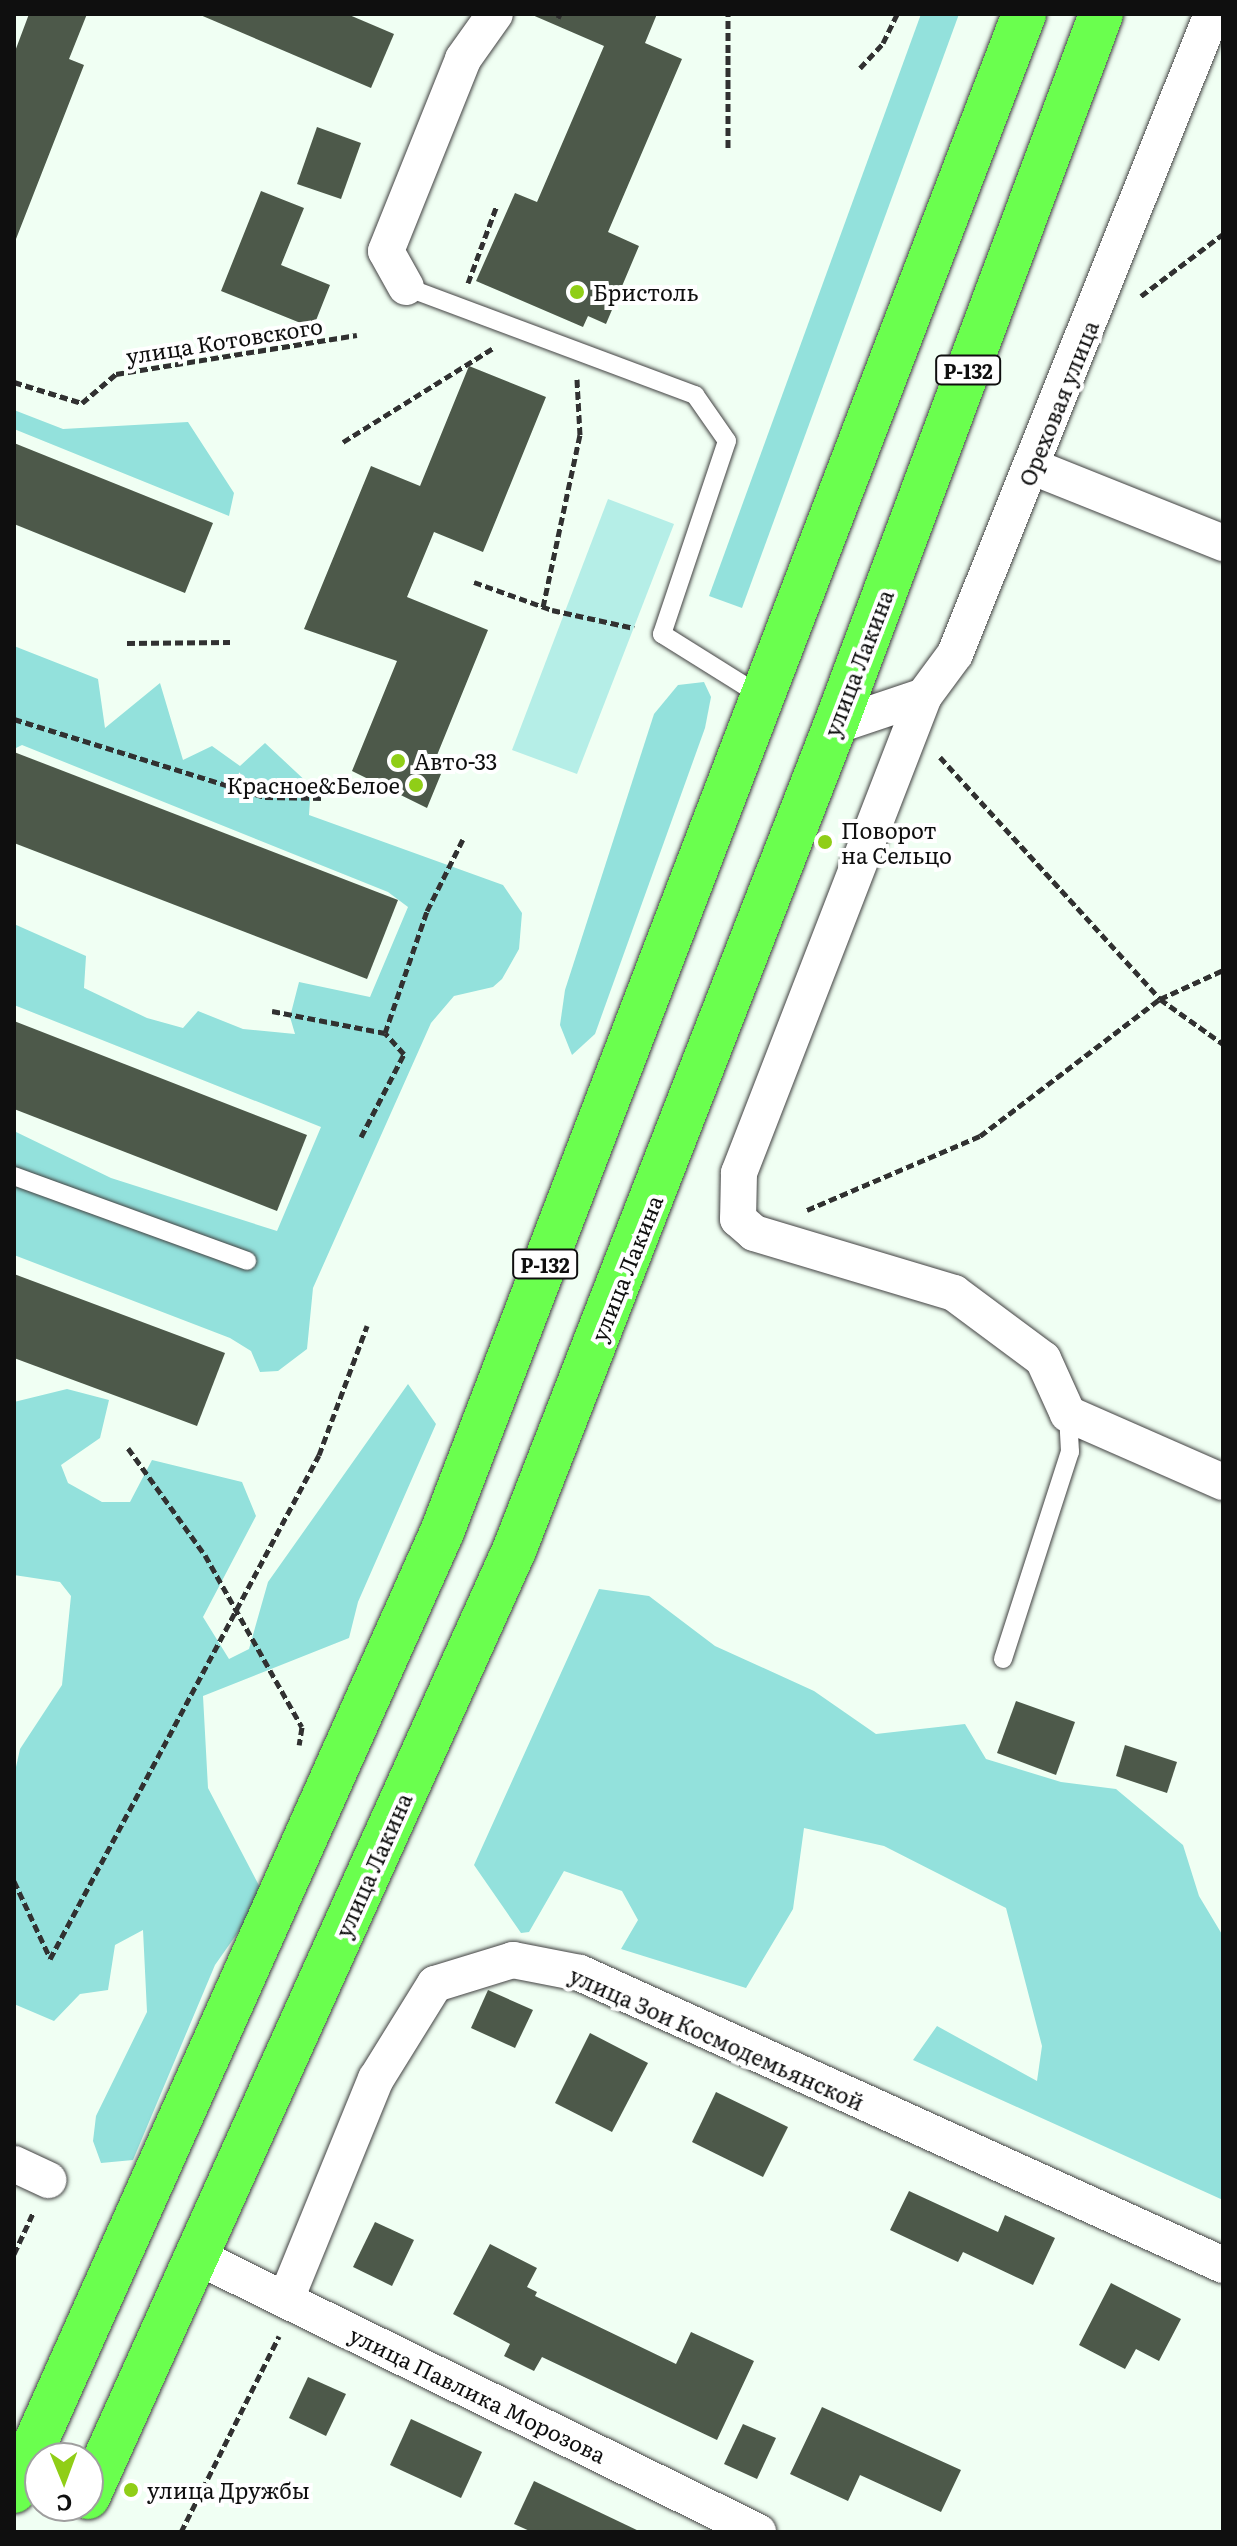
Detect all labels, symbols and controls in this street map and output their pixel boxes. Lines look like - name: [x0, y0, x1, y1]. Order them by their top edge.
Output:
- place label: Бристоль: [593, 279, 698, 305]
- marker: Бристоль: [568, 283, 586, 301]
- street label: улица Котовского: [124, 311, 324, 369]
- street label: Ореховая улица: [1013, 316, 1103, 490]
- road number: Р-132: [934, 354, 1002, 386]
- street label: улица Лакина: [818, 586, 898, 740]
- place label: Авто-33: [414, 748, 497, 774]
- marker: Авто-33: [389, 752, 407, 770]
- place label: Красное&Белое: [227, 772, 400, 798]
- marker: Красное&Белое: [407, 776, 425, 794]
- place label: Поворот на Сельцо: [841, 816, 952, 868]
- marker: Поворот на Сельцо: [816, 833, 834, 851]
- street label: улица Лакина: [585, 1191, 667, 1345]
- road number: Р-132: [511, 1248, 579, 1280]
- street label: улица Лакина: [329, 1789, 417, 1941]
- street label: улица Зои Космодемьянской: [566, 1961, 868, 2115]
- street label: улица Павлика Морозова: [346, 2320, 610, 2468]
- north arrow: [24, 2442, 104, 2522]
- place label: улица Дружбы: [147, 2477, 310, 2503]
- marker: улица Дружбы: [122, 2481, 140, 2499]
- text: С: [56, 2488, 72, 2521]

